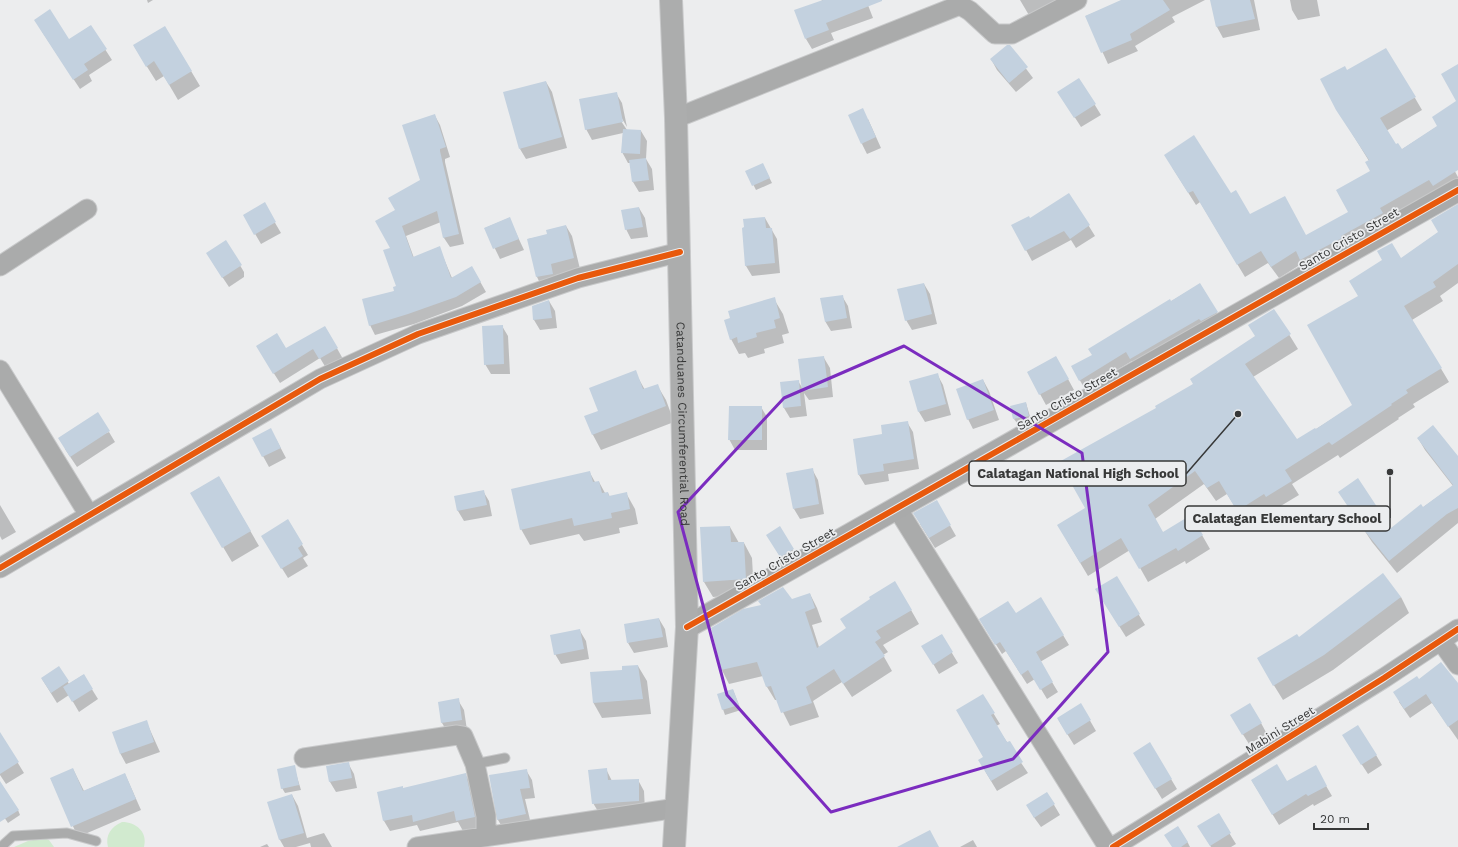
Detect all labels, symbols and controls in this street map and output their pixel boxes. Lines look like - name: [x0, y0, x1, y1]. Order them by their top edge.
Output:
- street label: Santo Cristo Street: [1297, 205, 1401, 273]
- street label: Catanduanes Circumferential Road: [673, 321, 692, 526]
- street label: Santo Cristo Street: [1015, 365, 1119, 433]
- callout: Calatagan National High School: [969, 461, 1186, 486]
- text: Calatagan National High School: [977, 466, 1180, 481]
- callout: Calatagan Elementary School: [1185, 506, 1390, 531]
- text: Calatagan Elementary School: [1192, 511, 1382, 526]
- street label: Santo Cristo Street: [733, 525, 837, 593]
- street label: Mabini Street: [1243, 703, 1317, 757]
- scale bar: [1314, 805, 1368, 831]
- text: 20 m: [1320, 812, 1350, 826]

